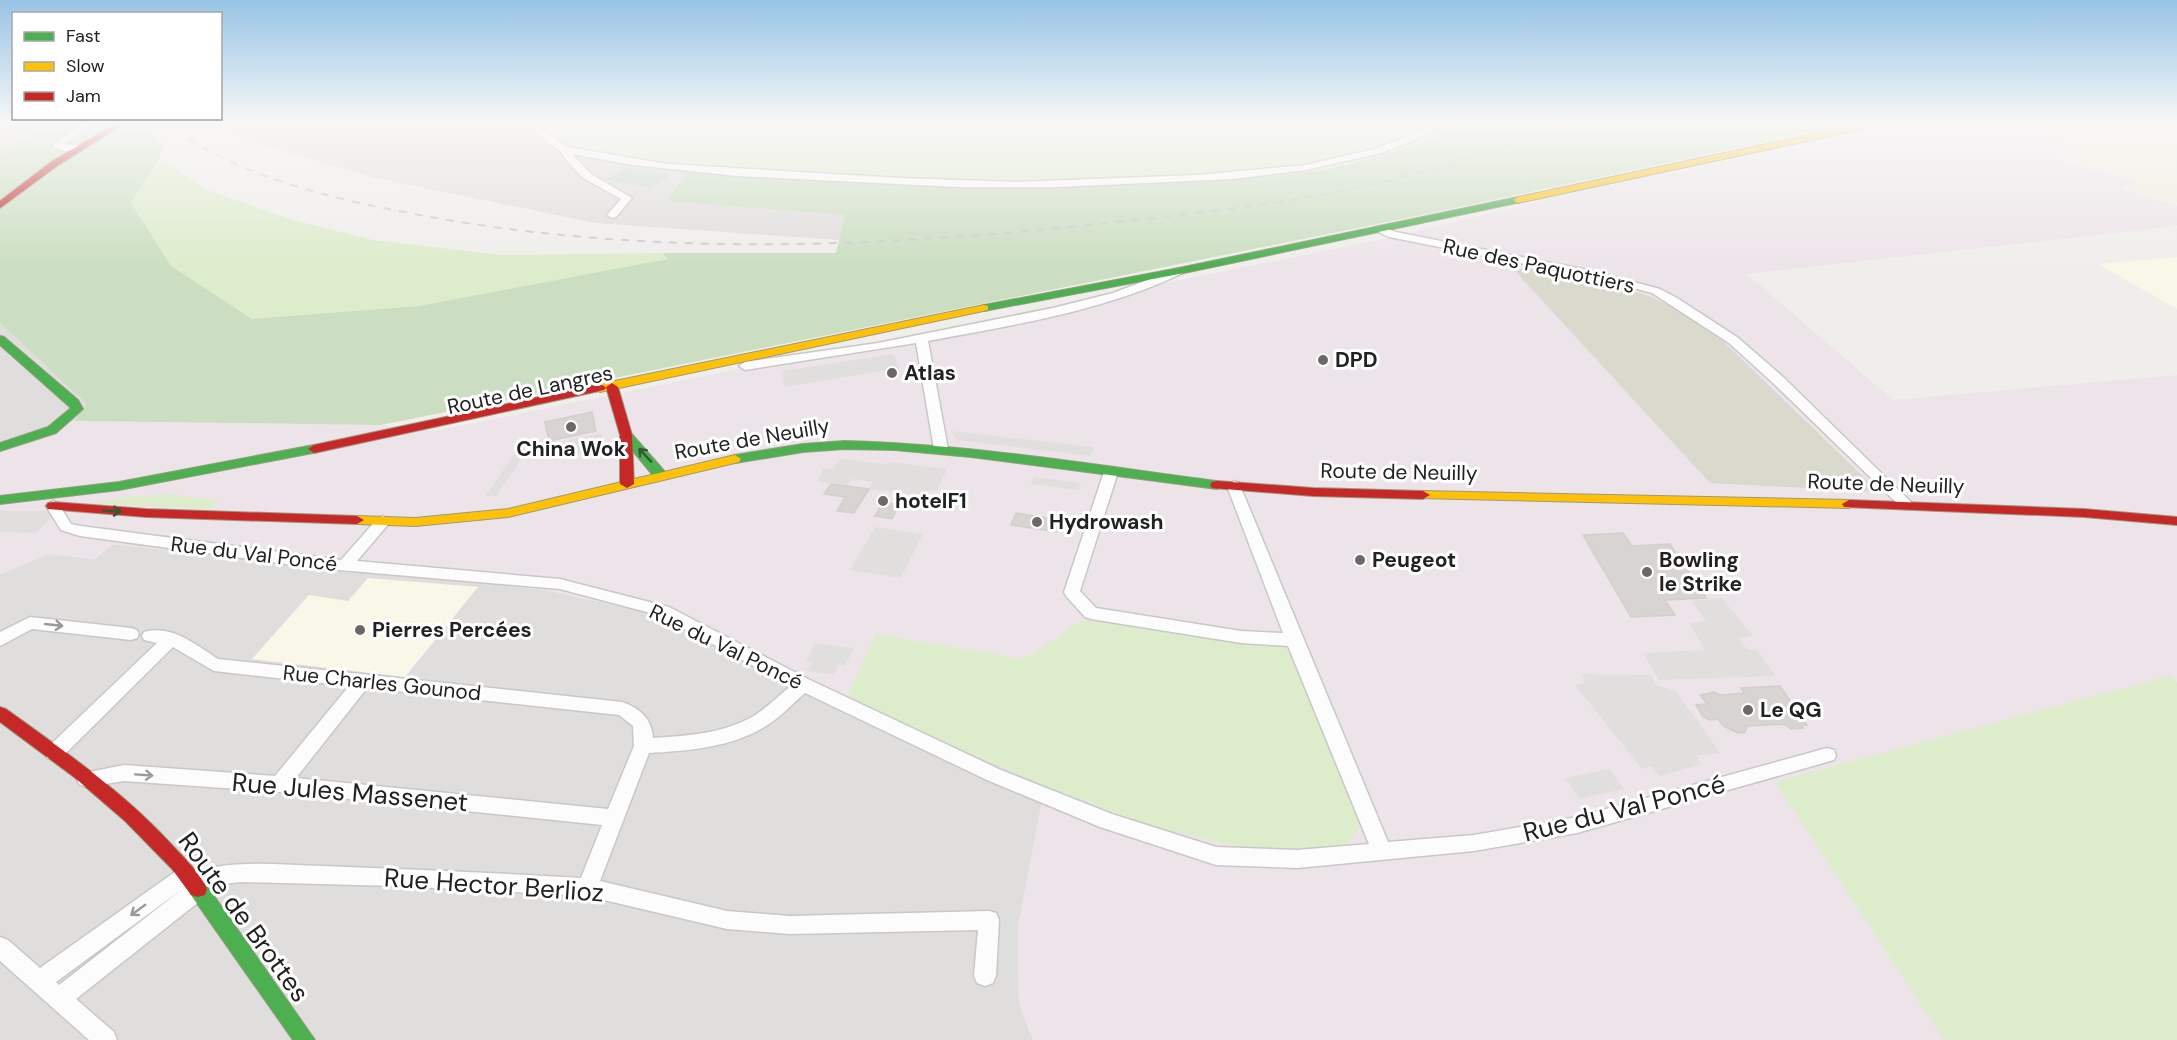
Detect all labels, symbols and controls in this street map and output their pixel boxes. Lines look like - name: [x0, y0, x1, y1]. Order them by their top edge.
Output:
- legend: [12, 12, 222, 120]
- text: Fast: [66, 24, 101, 48]
- text: Slow: [66, 54, 105, 78]
- text: Jam: [66, 84, 101, 108]
- street label: Rue des Paquottiers: [1441, 232, 1637, 300]
- place label: DPD: [1335, 346, 1378, 374]
- marker: DPD: [1316, 353, 1330, 367]
- street label: Route de Langres: [445, 359, 615, 421]
- place label: Atlas: [904, 359, 956, 387]
- marker: Atlas: [885, 366, 899, 380]
- street label: Route de Neuilly: [672, 412, 832, 466]
- marker: China Wok: [564, 420, 578, 434]
- place label: China Wok: [516, 435, 626, 463]
- one-way arrow: [638, 448, 652, 463]
- street label: Route de Neuilly: [1320, 457, 1478, 487]
- street label: Route de Neuilly: [1807, 467, 1965, 501]
- place label: hotelF1: [895, 487, 967, 515]
- marker: hotelF1: [876, 494, 890, 508]
- one-way arrow: [101, 506, 121, 517]
- place label: Hydrowash: [1049, 508, 1164, 536]
- marker: Hydrowash: [1030, 515, 1044, 529]
- street label: Rue du Val Poncé: [169, 530, 339, 578]
- place label: Peugeot: [1372, 546, 1456, 574]
- place label: Bowling le Strike: [1659, 546, 1742, 598]
- marker: Peugeot: [1353, 553, 1367, 567]
- marker: Bowling le Strike: [1640, 565, 1654, 579]
- street label: Rue du Val Poncé: [645, 598, 807, 696]
- place label: Pierres Percées: [372, 616, 532, 644]
- one-way arrow: [43, 620, 63, 631]
- marker: Pierres Percées: [353, 623, 367, 637]
- street label: Rue Charles Gounod: [281, 659, 483, 707]
- place label: Le QG: [1760, 696, 1822, 724]
- marker: Le QG: [1741, 703, 1755, 717]
- street label: Rue Jules Massenet: [231, 765, 469, 819]
- street label: Rue du Val Poncé: [1519, 766, 1729, 850]
- one-way arrow: [133, 769, 153, 780]
- street label: Route de Brottes: [171, 825, 317, 1009]
- street label: Rue Hector Berlioz: [383, 860, 605, 910]
- one-way arrow: [131, 903, 147, 916]

